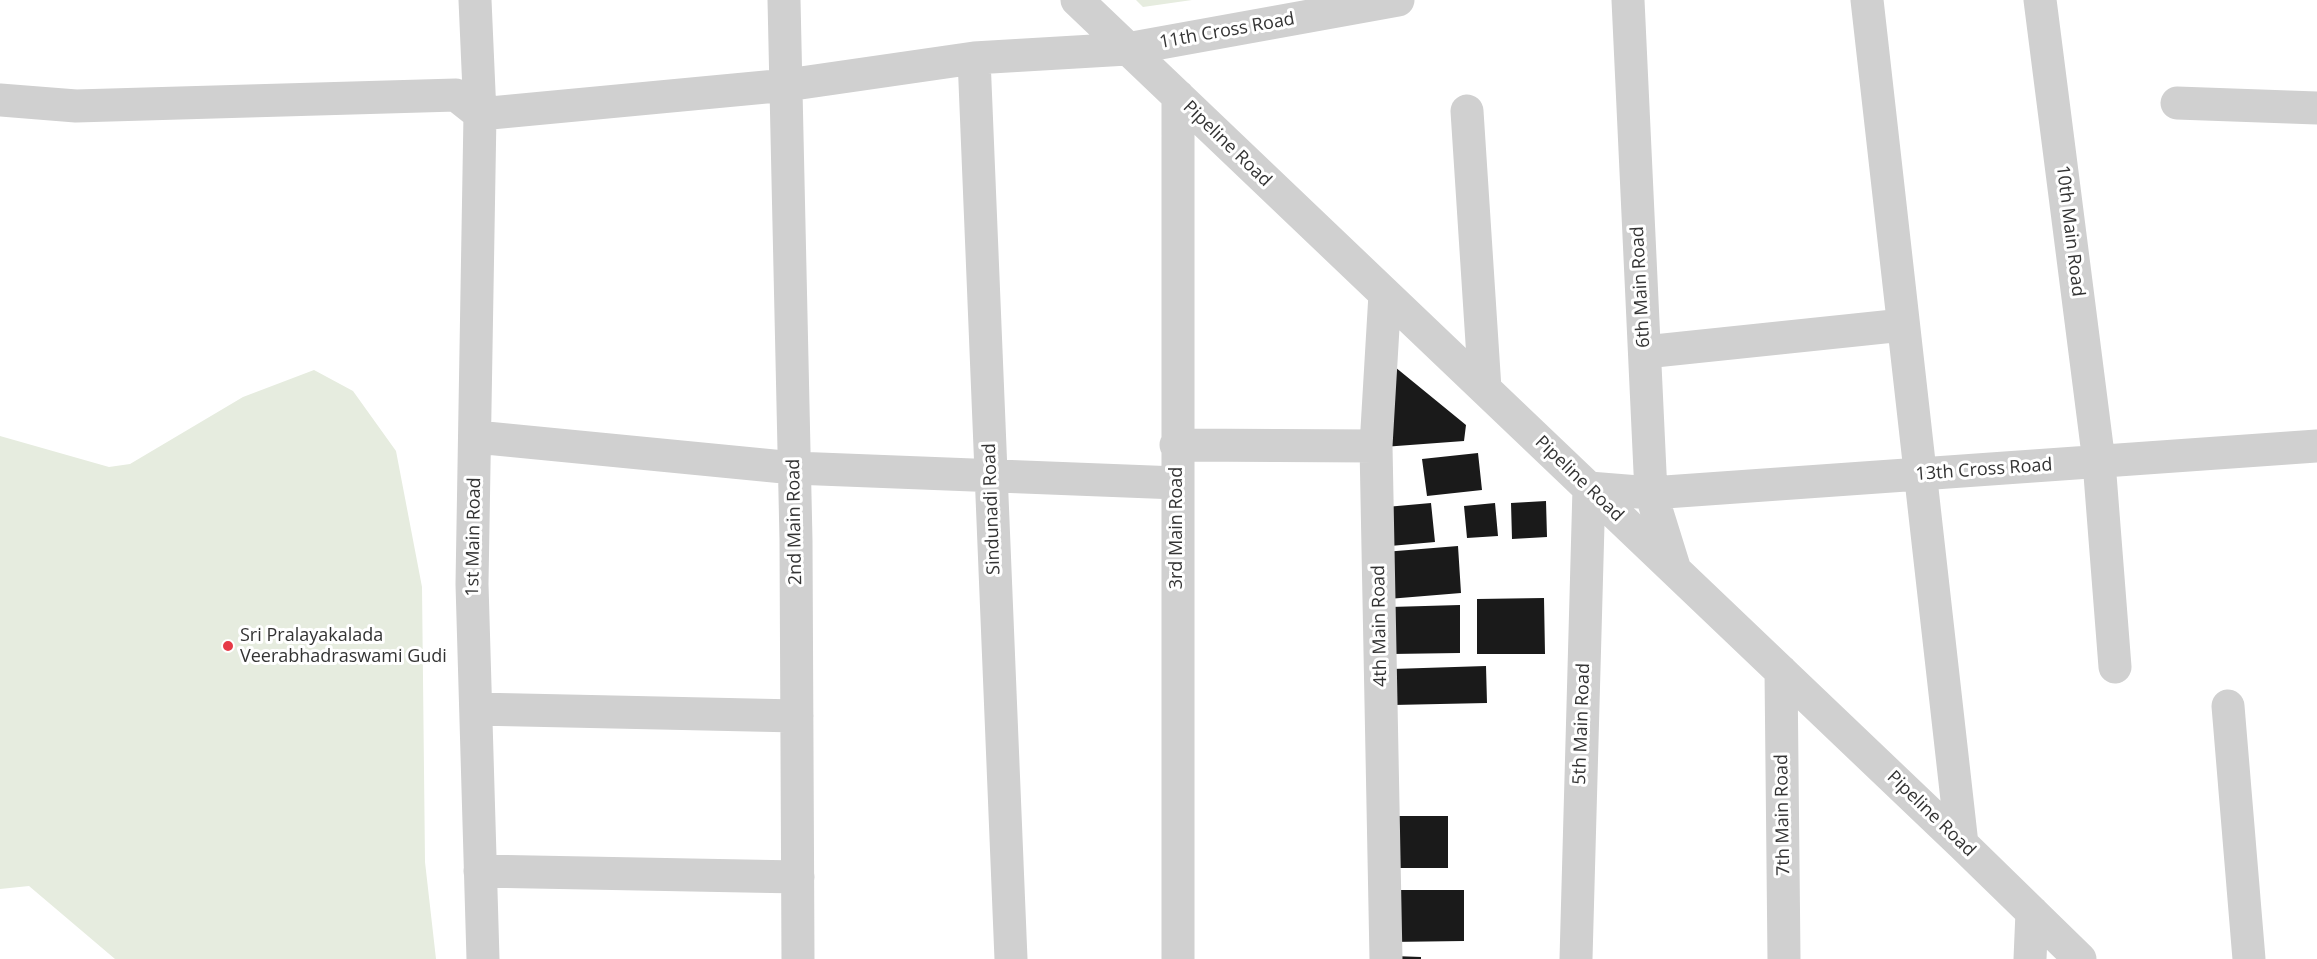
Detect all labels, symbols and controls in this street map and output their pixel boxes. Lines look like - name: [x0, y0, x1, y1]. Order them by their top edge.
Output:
- street label: 11th Cross Road: [1158, 8, 1296, 54]
- street label: Pipeline Road: [1178, 97, 1276, 191]
- street label: 10th Main Road: [2051, 164, 2089, 298]
- street label: 6th Main Road: [1627, 226, 1655, 348]
- street label: Pipeline Road: [1530, 432, 1628, 526]
- street label: Sindunadi Road: [979, 443, 1005, 575]
- street label: 13th Cross Road: [1915, 454, 2053, 486]
- street label: 2nd Main Road: [783, 459, 807, 585]
- street label: 3rd Main Road: [1166, 467, 1188, 589]
- street label: 1st Main Road: [462, 477, 486, 597]
- street label: 4th Main Road: [1368, 565, 1392, 687]
- place label: Sri Pralayakalada Veerabhadraswami Gudi: [240, 625, 447, 668]
- marker: Sri Pralayakalada Veerabhadraswami Gudi: [221, 639, 235, 653]
- street label: 5th Main Road: [1569, 663, 1595, 785]
- street label: 7th Main Road: [1771, 754, 1795, 876]
- street label: Pipeline Road: [1882, 767, 1980, 861]

